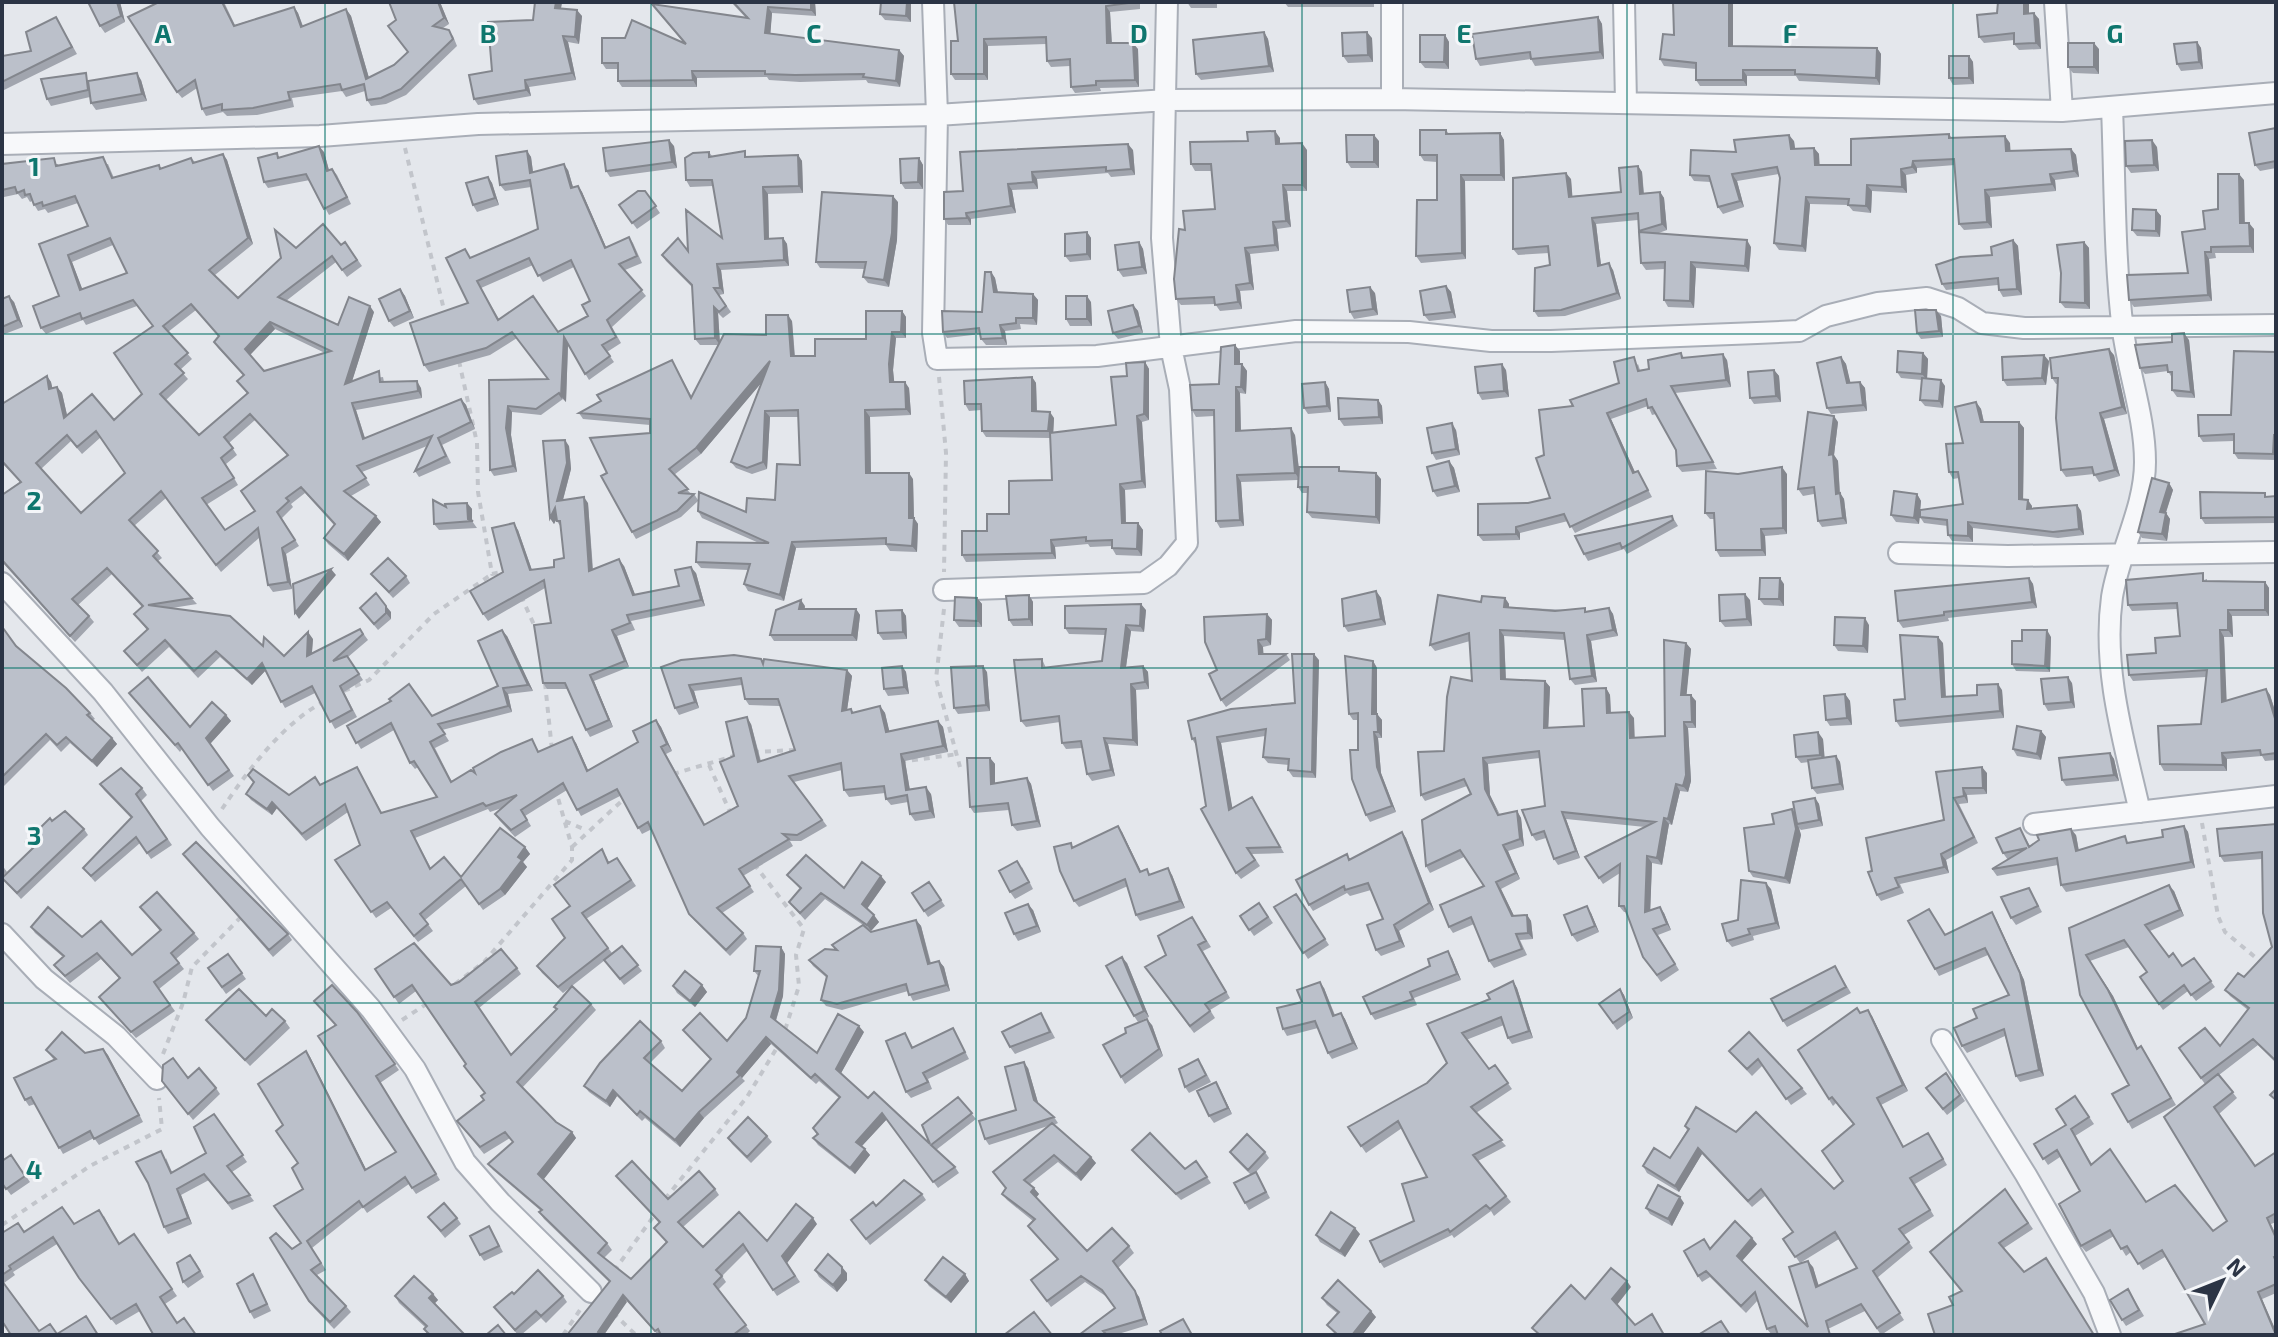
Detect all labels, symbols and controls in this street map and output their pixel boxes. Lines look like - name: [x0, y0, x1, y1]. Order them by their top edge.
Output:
- text: A: [155, 17, 172, 48]
- text: B: [480, 17, 496, 48]
- text: C: [806, 17, 822, 48]
- text: D: [1130, 17, 1148, 48]
- text: E: [1456, 17, 1472, 48]
- text: F: [1783, 17, 1797, 48]
- text: G: [2107, 17, 2123, 48]
- text: 1: [28, 150, 40, 181]
- text: 2: [26, 484, 42, 515]
- text: 3: [27, 819, 41, 850]
- text: 4: [26, 1153, 42, 1184]
- north arrow: [2182, 1241, 2262, 1321]
- text: N: [2222, 1252, 2252, 1281]

